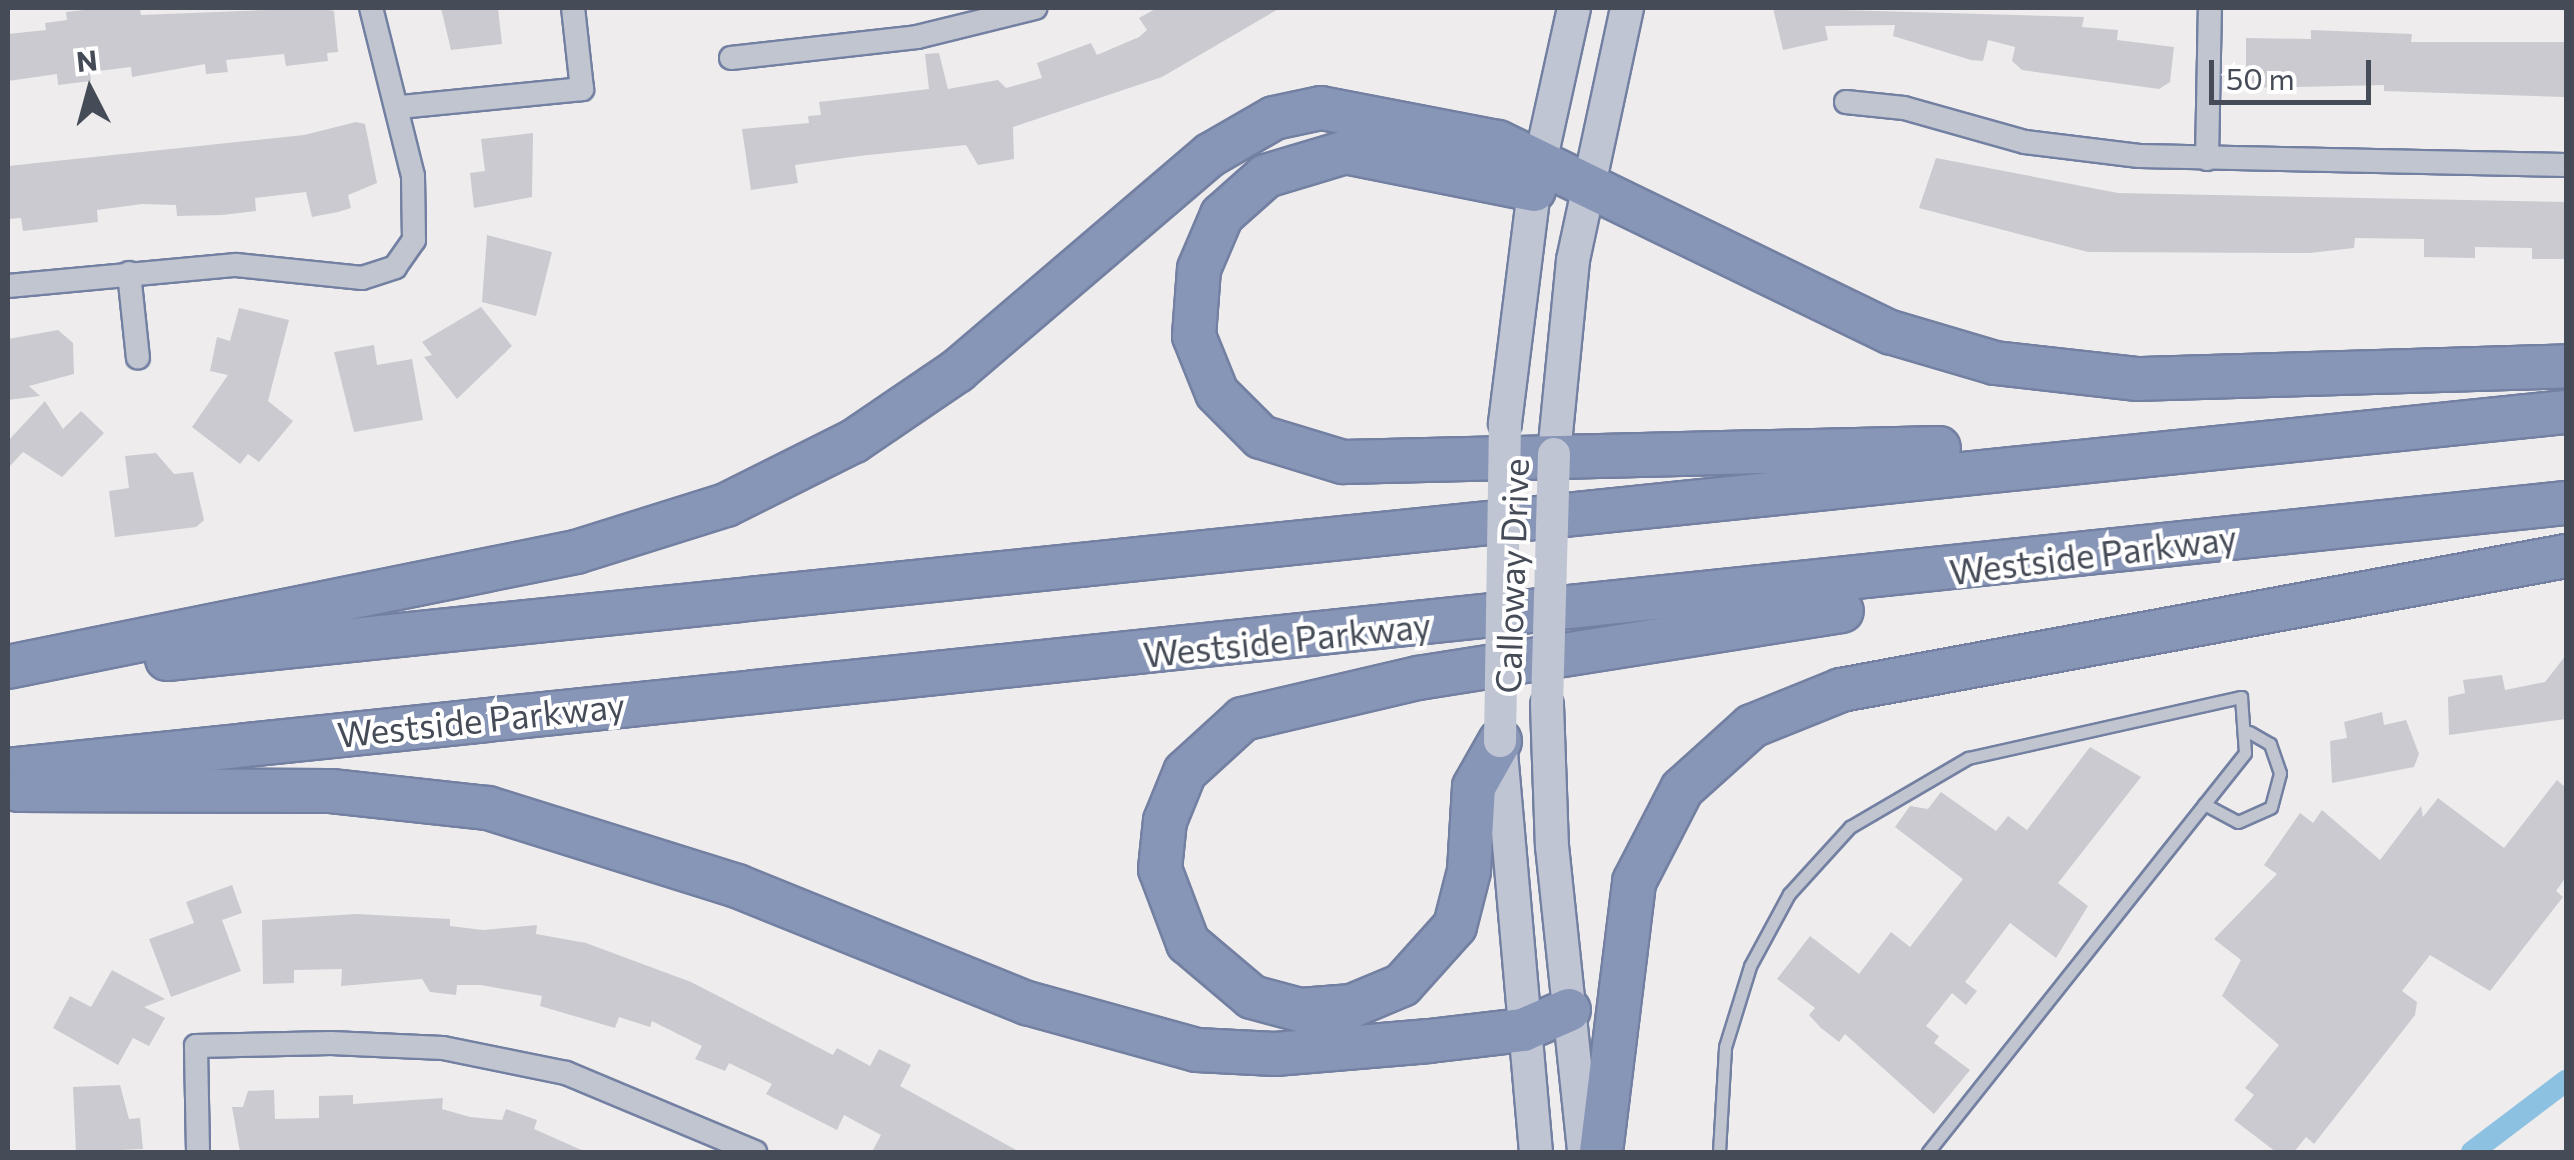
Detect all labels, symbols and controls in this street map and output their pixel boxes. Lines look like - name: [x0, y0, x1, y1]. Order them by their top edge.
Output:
- north arrow: [40, 40, 140, 140]
- scale bar: [2214, 40, 2376, 102]
- text: N: [75, 42, 99, 78]
- text: 50 m: [2226, 59, 2295, 96]
- street label: Calloway Drive: [1486, 458, 1536, 694]
- street label: Westside Parkway: [1947, 516, 2239, 592]
- street label: Westside Parkway: [1141, 603, 1433, 675]
- street label: Westside Parkway: [335, 683, 627, 755]

